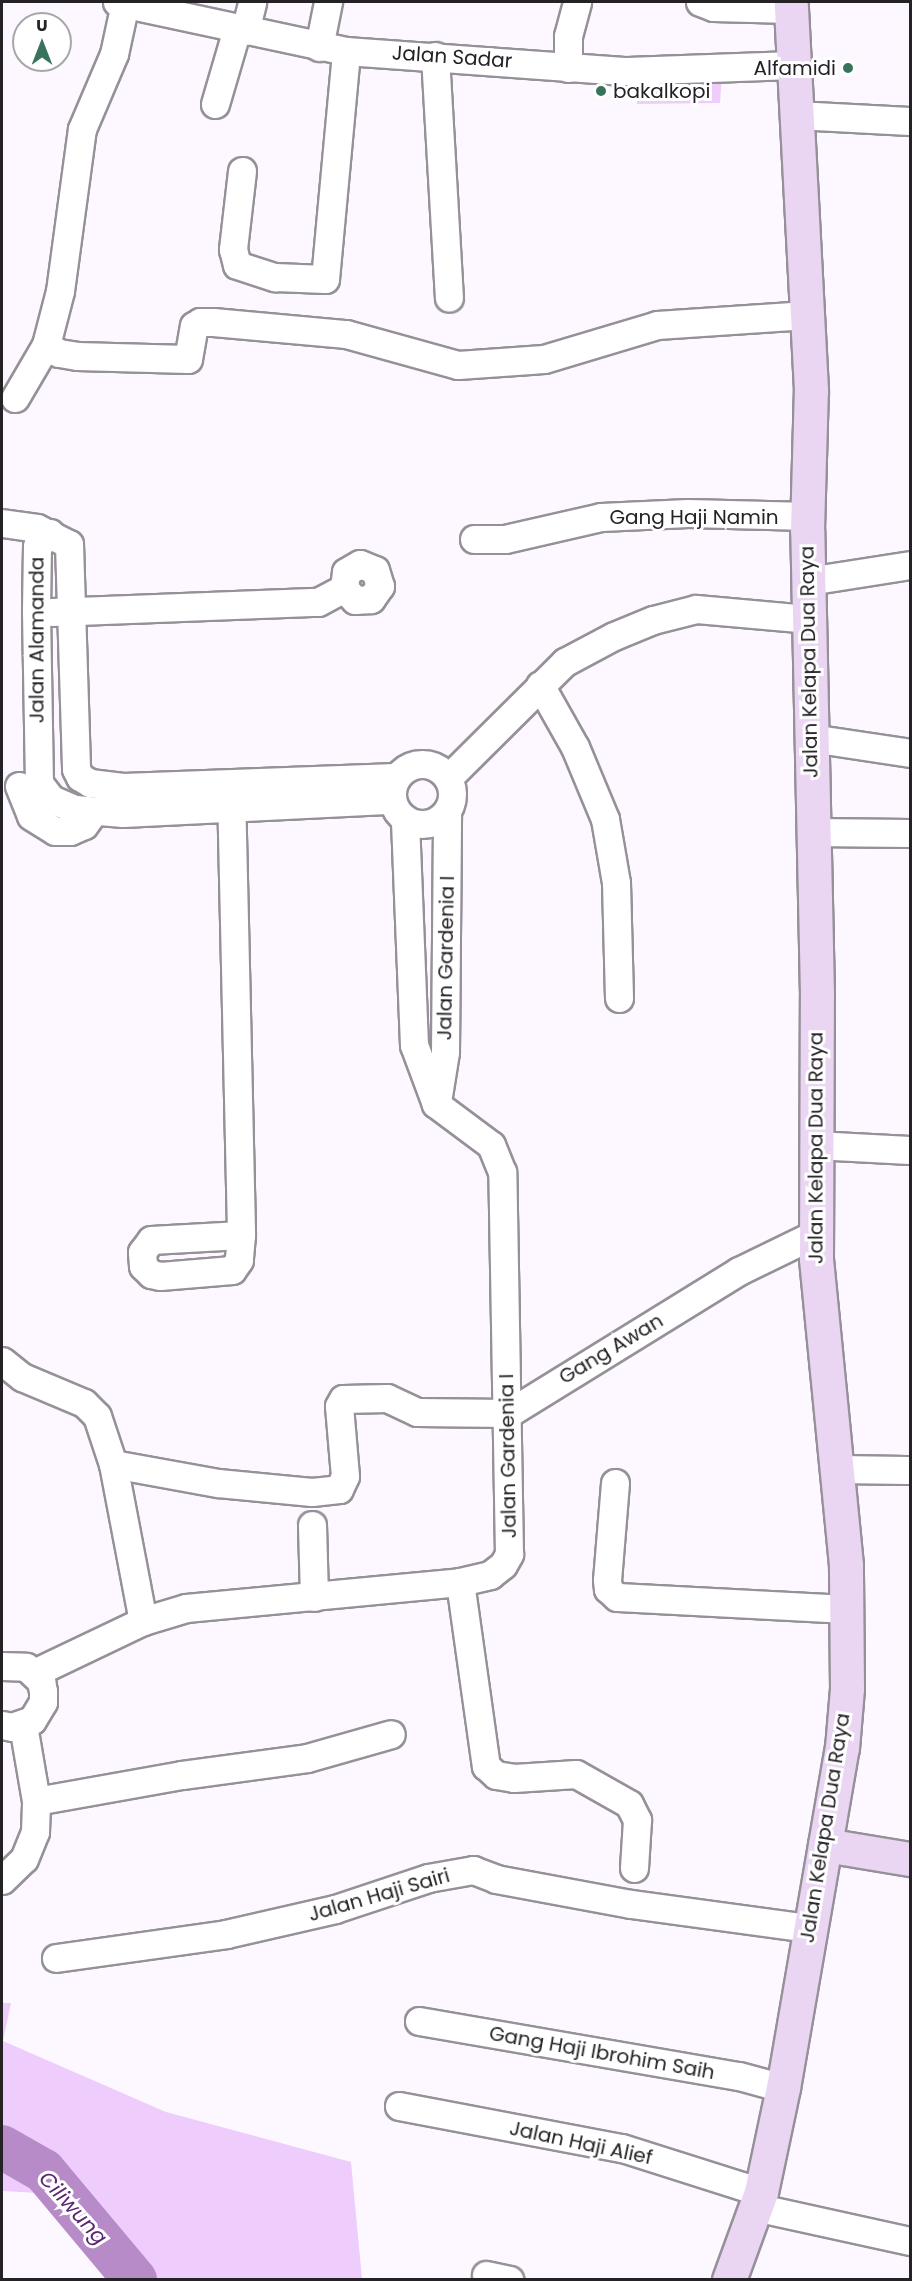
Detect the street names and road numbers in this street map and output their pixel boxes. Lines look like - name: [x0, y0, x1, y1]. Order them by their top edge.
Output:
- street label: Jalan Sadar: [391, 41, 513, 73]
- street label: Gang Haji Namin: [609, 505, 779, 529]
- street label: Jalan Kelapa Dua Raya: [795, 546, 823, 778]
- street label: Jalan Alamanda: [25, 557, 49, 723]
- street label: Jalan Gardenia I: [433, 875, 459, 1041]
- street label: Jalan Kelapa Dua Raya: [804, 1032, 828, 1264]
- street label: Gang Awan: [555, 1309, 667, 1389]
- street label: Jalan Gardenia I: [495, 1373, 521, 1539]
- street label: Jalan Kelapa Dua Raya: [795, 1711, 855, 1945]
- street label: Jalan Haji Sairi: [306, 1863, 452, 1927]
- street label: Gang Haji Ibrohim Saih: [487, 2021, 717, 2085]
- street label: Jalan Haji Alief: [507, 2116, 655, 2170]

